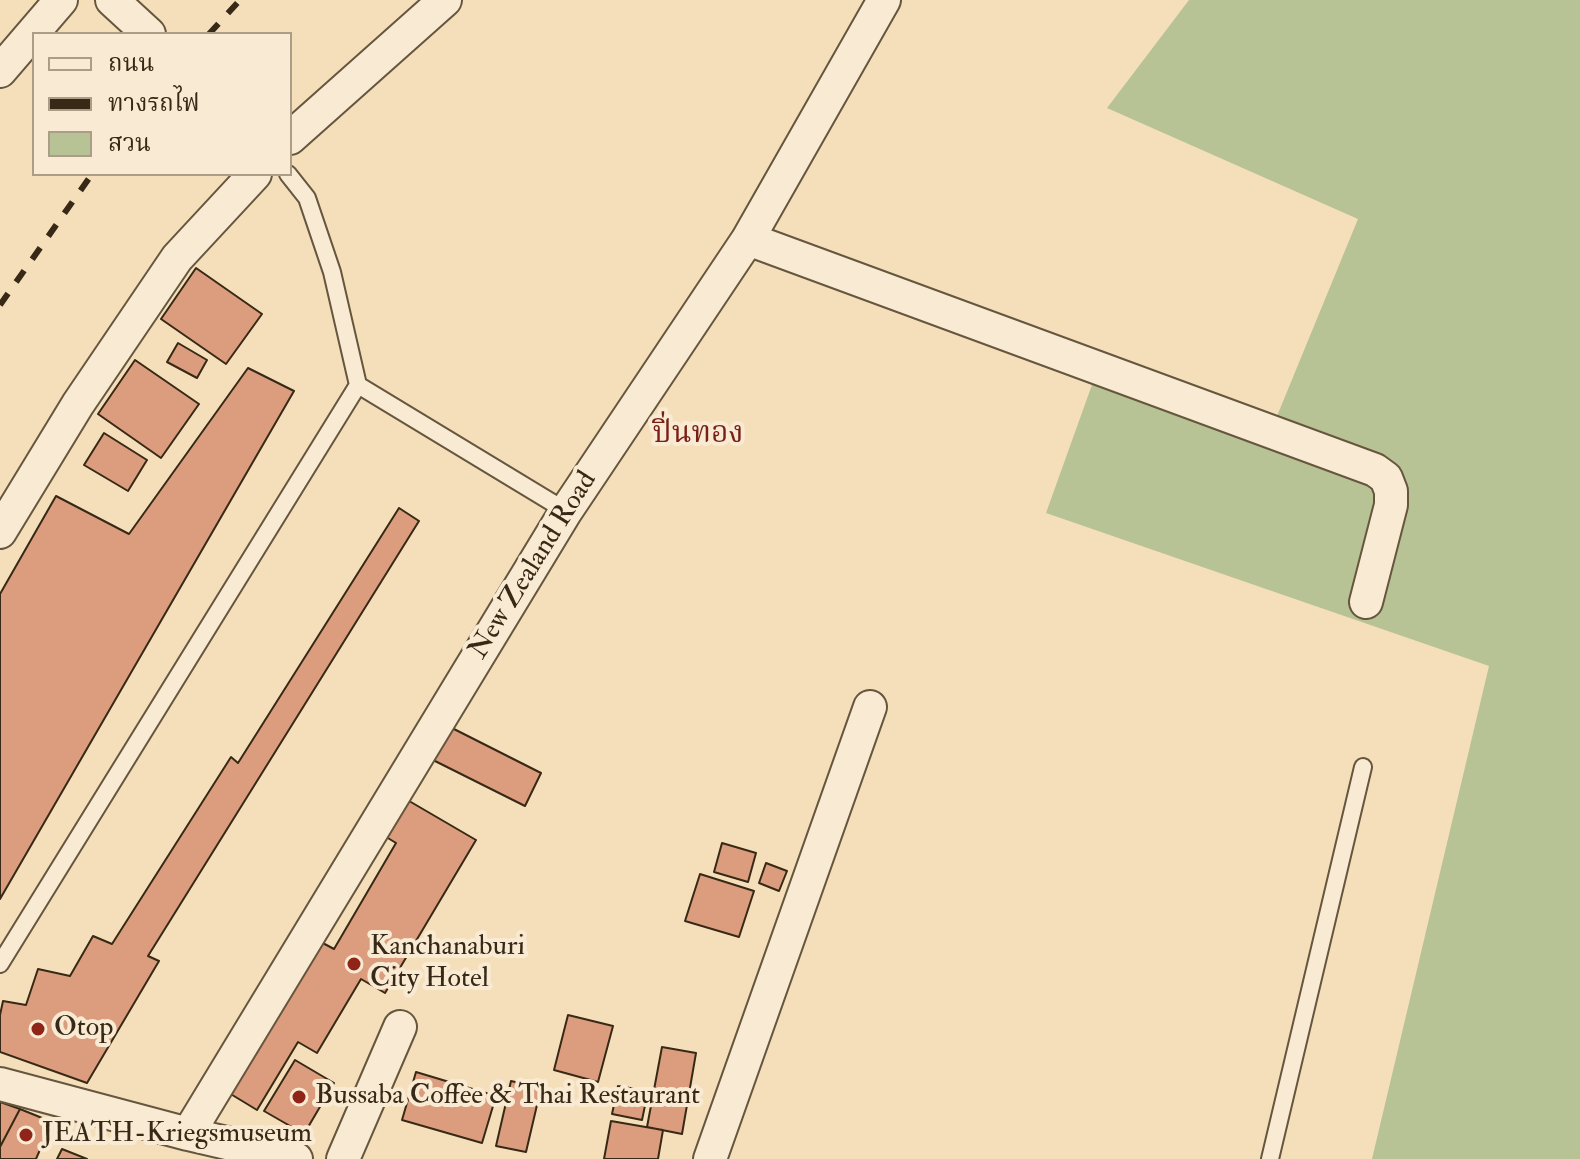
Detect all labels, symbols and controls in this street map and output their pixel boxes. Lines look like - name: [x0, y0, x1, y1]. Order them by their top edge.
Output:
- legend: [32, 32, 292, 176]
- text: ถนน: [108, 48, 154, 79]
- text: ทางรถไฟ: [108, 88, 200, 119]
- text: สวน: [108, 128, 151, 159]
- district label: ปิ่นทอง: [653, 418, 743, 454]
- street label: New Zealand Road: [463, 466, 605, 666]
- place label: Kanchanaburi City Hotel: [370, 931, 525, 997]
- marker: Kanchanaburi City Hotel: [345, 955, 363, 973]
- place label: Otop: [54, 1012, 113, 1046]
- marker: Otop: [29, 1020, 47, 1038]
- place label: Bussaba Coffee & Thai Restaurant: [315, 1080, 700, 1114]
- marker: Bussaba Coffee & Thai Restaurant: [290, 1088, 308, 1106]
- place label: JEATH-Kriegsmuseum: [42, 1118, 312, 1152]
- marker: JEATH-Kriegsmuseum: [17, 1126, 35, 1144]

